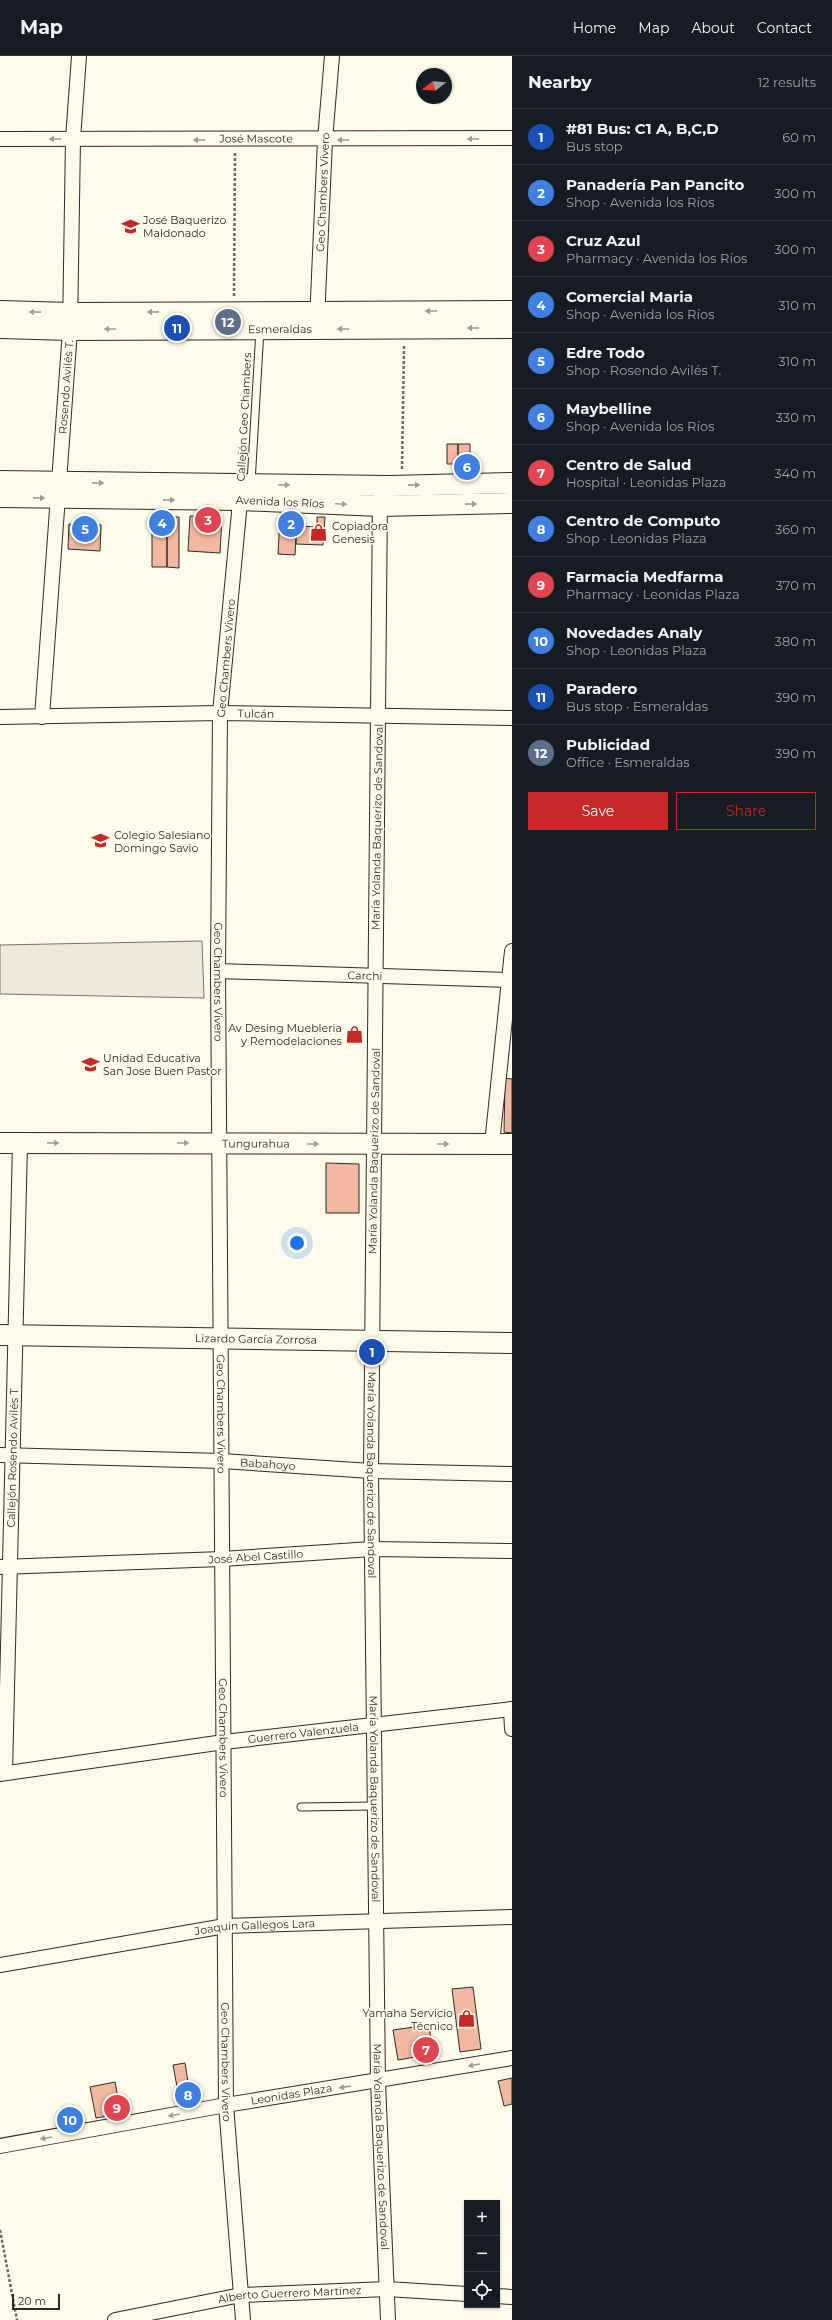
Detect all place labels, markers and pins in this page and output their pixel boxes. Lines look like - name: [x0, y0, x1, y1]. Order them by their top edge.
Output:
- place label: José Baquerizo Maldonado: [142, 213, 226, 240]
- school or university icon: José Baquerizo Maldonado: [120, 216, 140, 236]
- pin: 12: [215, 307, 241, 337]
- pin: 11: [164, 313, 190, 343]
- pin: 6: [454, 452, 480, 482]
- pin: 3: [195, 505, 221, 535]
- pin: 4: [149, 508, 175, 538]
- pin: 2: [278, 509, 304, 539]
- pin: 5: [72, 514, 98, 544]
- place label: Copiadora Genesis: [332, 519, 388, 546]
- shop icon: Copiadora Genesis: [309, 522, 329, 542]
- place label: Colegio Salesiano Domingo Savio: [114, 828, 210, 855]
- school or university icon: Colegio Salesiano Domingo Savio: [91, 831, 111, 851]
- place label: Av Desing Muebleria y Remodelaciones: [228, 1021, 343, 1048]
- shop icon: Av Desing Muebleria y Remodelaciones: [345, 1024, 365, 1044]
- place label: Unidad Educativa San Jose Buen Pastor: [103, 1051, 222, 1078]
- school or university icon: Unidad Educativa San Jose Buen Pastor: [80, 1054, 100, 1074]
- pin: 1: [359, 1337, 385, 1367]
- place label: Yamaha Servicio Técnico: [362, 2006, 453, 2033]
- shop icon: Yamaha Servicio Técnico: [456, 2009, 476, 2029]
- pin: 7: [413, 2035, 439, 2065]
- pin: 8: [175, 2080, 201, 2110]
- pin: 9: [104, 2093, 130, 2123]
- pin: 10: [57, 2105, 83, 2135]

